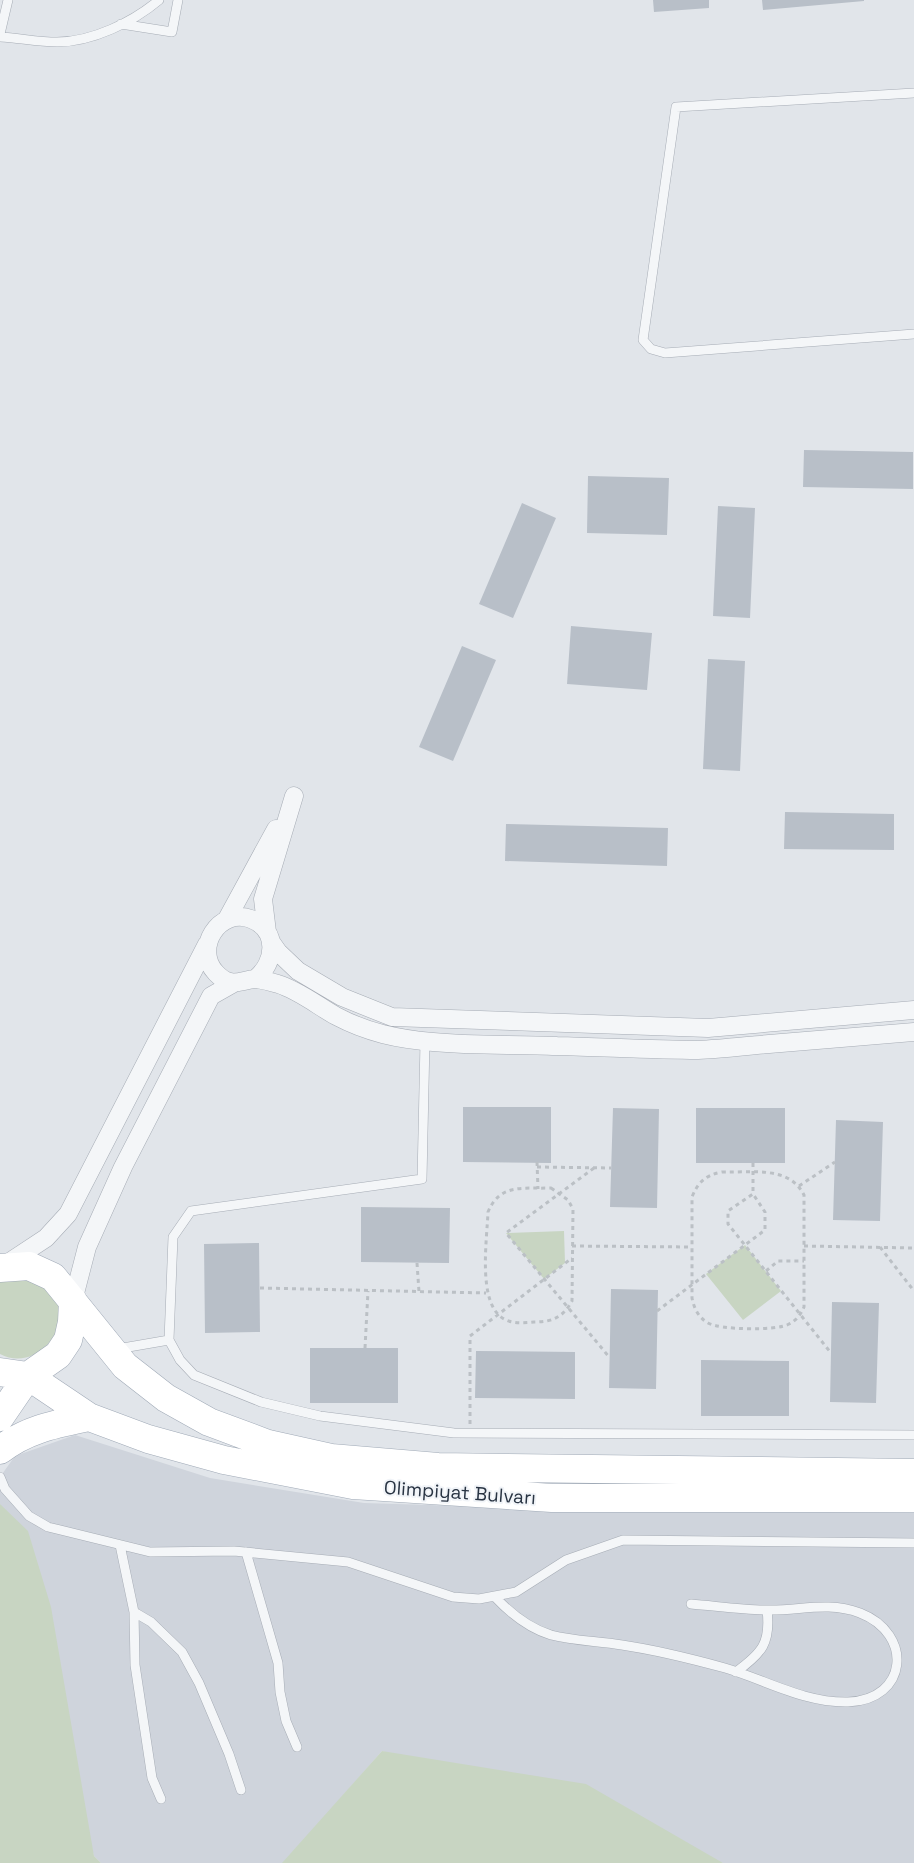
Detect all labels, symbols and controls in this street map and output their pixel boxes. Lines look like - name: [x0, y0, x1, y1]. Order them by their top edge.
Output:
- street label: Olimpiyat Bulvarı: [383, 1475, 537, 1510]

